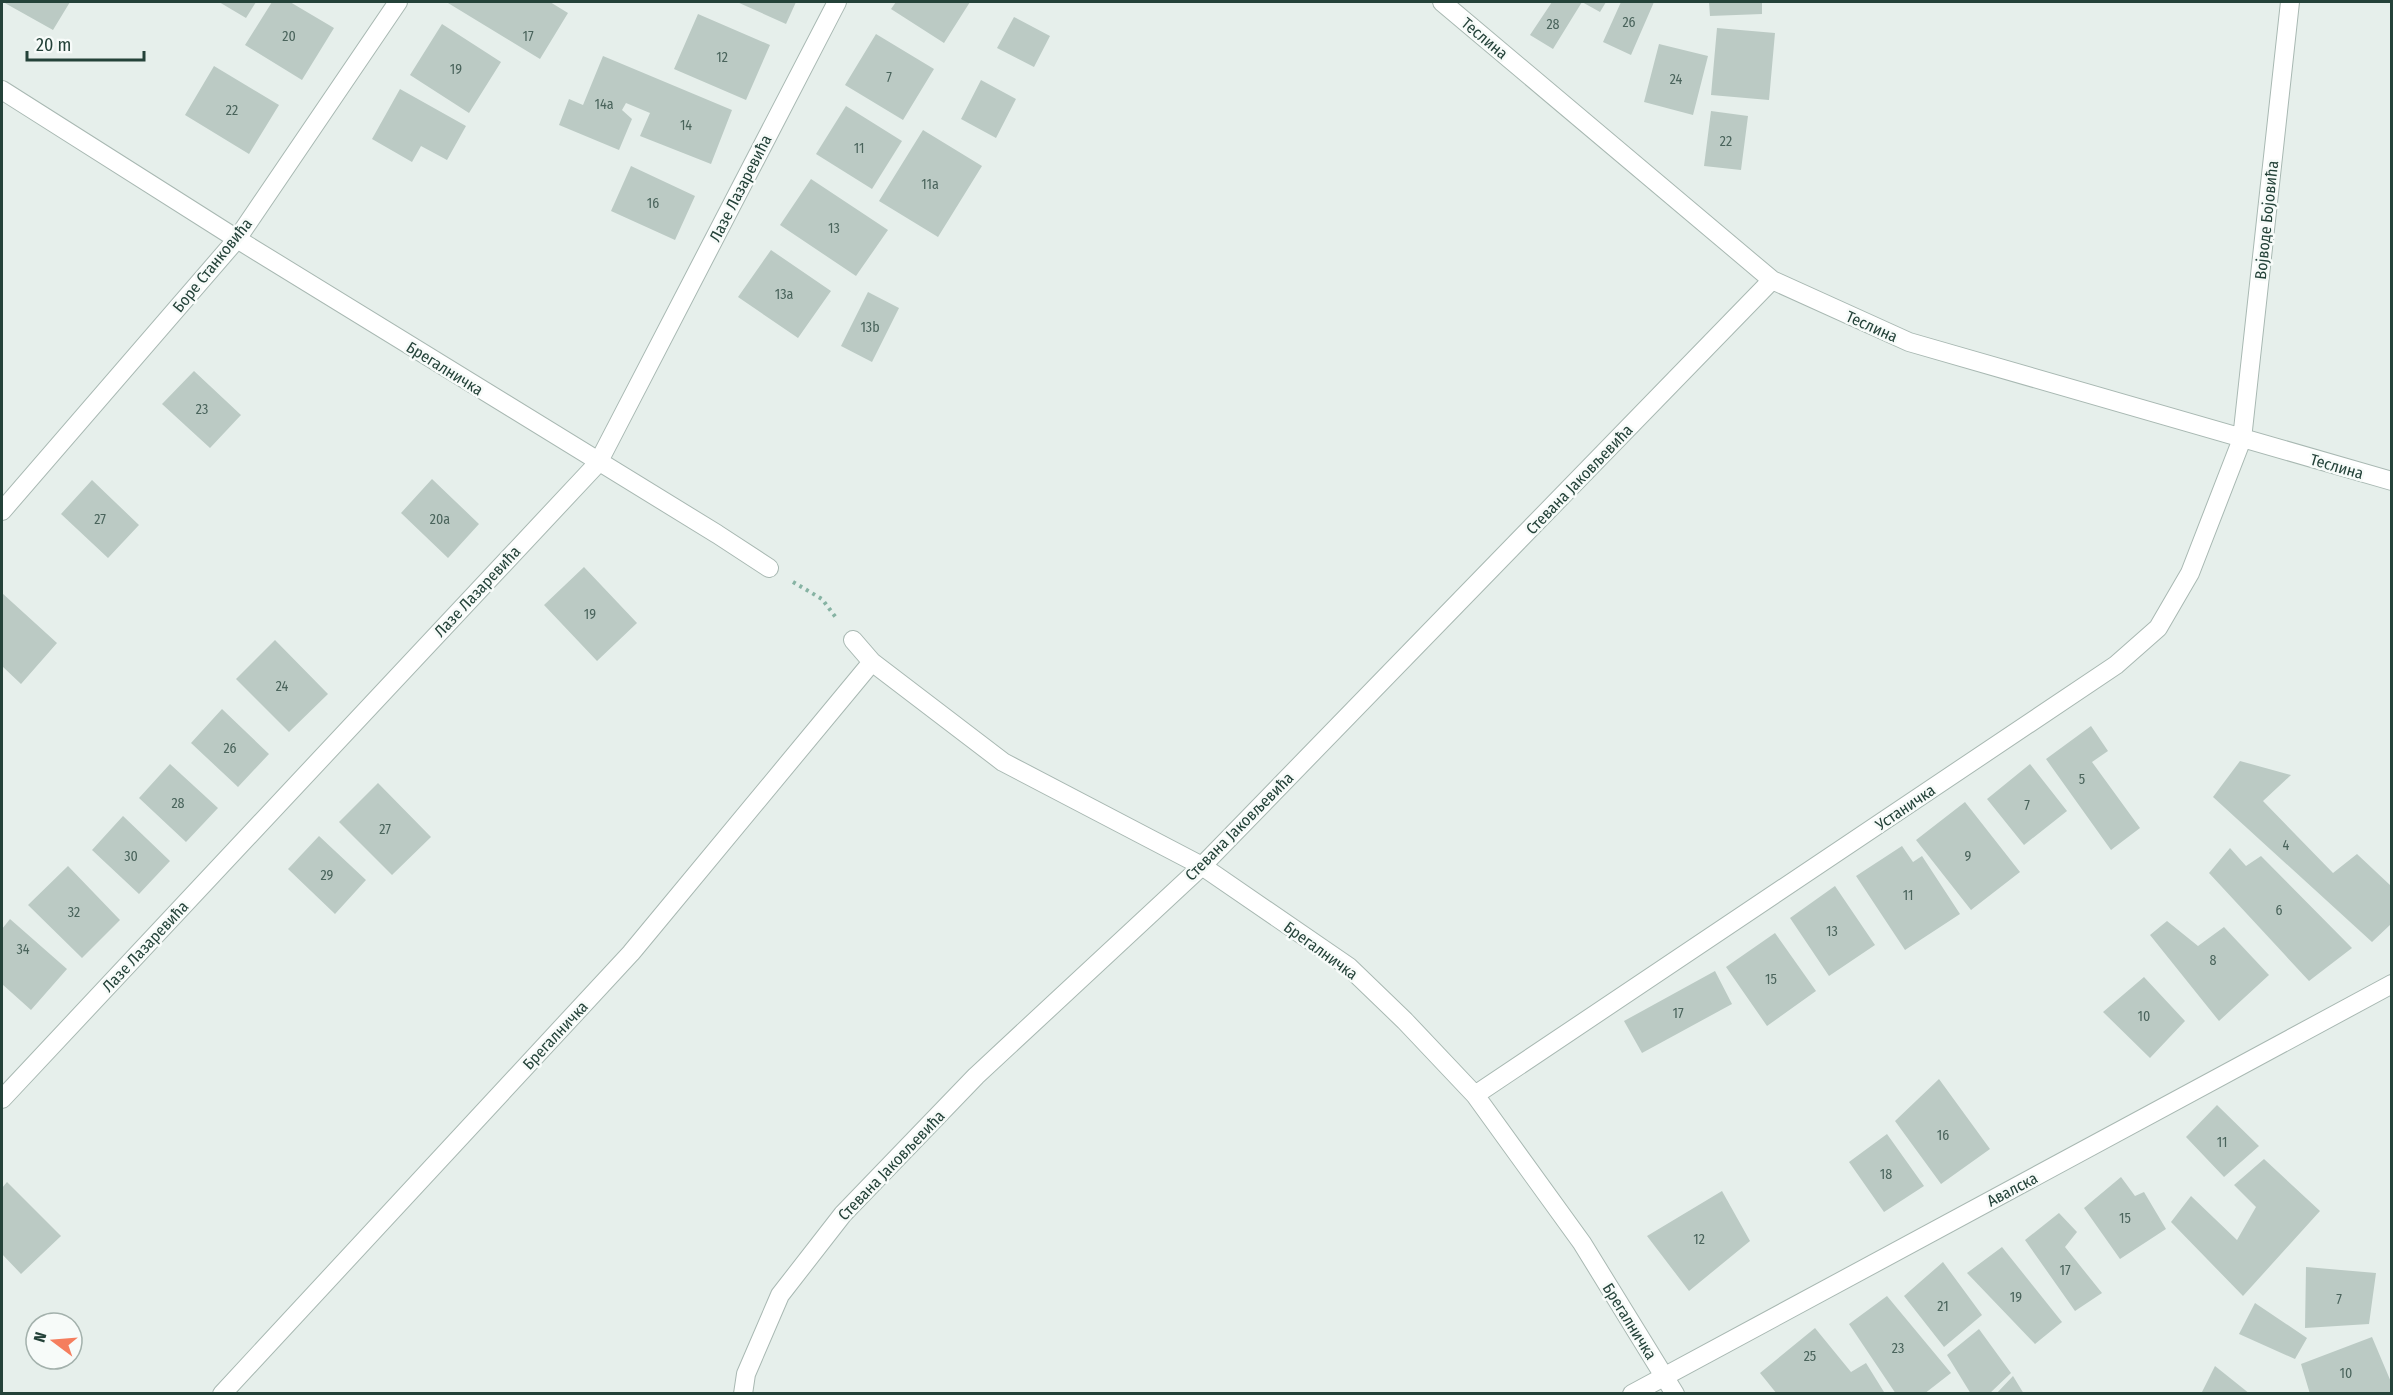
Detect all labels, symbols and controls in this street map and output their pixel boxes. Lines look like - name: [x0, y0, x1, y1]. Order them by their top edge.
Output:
- street label: Теслина: [1458, 14, 1512, 63]
- house number: 26: [1622, 14, 1636, 31]
- house number: 28: [1546, 16, 1560, 33]
- scale bar: [27, 24, 144, 62]
- house number: 20: [282, 28, 296, 45]
- house number: 17: [522, 28, 534, 45]
- text: 20 m: [36, 34, 71, 56]
- house number: 12: [716, 49, 728, 66]
- house number: 19: [450, 61, 462, 78]
- house number: 7: [886, 69, 892, 86]
- house number: 24: [1670, 71, 1683, 88]
- house number: 14a: [594, 96, 614, 113]
- house number: 22: [226, 102, 238, 119]
- house number: 14: [680, 117, 692, 134]
- street label: Лазе Лазаревића: [705, 131, 776, 245]
- house number: 22: [1720, 133, 1732, 150]
- house number: 11: [854, 140, 864, 157]
- street label: Војводе Бојовића: [2251, 160, 2282, 280]
- house number: 11a: [921, 176, 939, 193]
- house number: 16: [647, 195, 659, 212]
- street label: Боре Станковића: [169, 214, 256, 316]
- house number: 13: [828, 220, 840, 237]
- house number: 13a: [775, 286, 793, 303]
- street label: Теслина: [1843, 307, 1901, 346]
- house number: 13b: [860, 319, 880, 336]
- street label: Брегалничка: [403, 337, 487, 400]
- house number: 23: [196, 401, 208, 418]
- street label: Стевана Јаковљевића: [1522, 420, 1637, 538]
- street label: Теслина: [2308, 450, 2366, 483]
- house number: 27: [94, 511, 106, 528]
- house number: 20a: [430, 511, 450, 528]
- street label: Лазе Лазаревића: [430, 542, 524, 641]
- house number: 19: [584, 606, 596, 623]
- house number: 24: [276, 678, 289, 695]
- house number: 26: [223, 740, 237, 757]
- street label: Стевана Јаковљевића: [1181, 768, 1298, 884]
- house number: 5: [2079, 771, 2085, 788]
- street label: Устаничка: [1871, 780, 1939, 835]
- house number: 28: [171, 795, 185, 812]
- house number: 7: [2024, 797, 2030, 814]
- house number: 27: [379, 821, 391, 838]
- house number: 4: [2283, 837, 2290, 854]
- house number: 30: [124, 848, 138, 865]
- house number: 9: [1965, 848, 1972, 865]
- house number: 29: [321, 867, 334, 884]
- house number: 11: [1903, 887, 1913, 904]
- street label: Лазе Лазаревића: [98, 897, 192, 996]
- house number: 6: [2276, 902, 2283, 919]
- house number: 32: [68, 904, 80, 921]
- street label: Брегалничка: [1280, 917, 1361, 984]
- house number: 13: [1826, 923, 1838, 940]
- house number: 34: [16, 941, 30, 958]
- house number: 8: [2210, 952, 2217, 969]
- house number: 15: [1765, 971, 1777, 988]
- street label: Брегалничка: [519, 997, 592, 1073]
- house number: 17: [1672, 1005, 1684, 1022]
- house number: 10: [2138, 1008, 2150, 1025]
- street label: Стевана Јаковљевића: [834, 1106, 949, 1224]
- house number: 16: [1937, 1127, 1949, 1144]
- house number: 11: [2217, 1134, 2227, 1151]
- house number: 18: [1880, 1166, 1892, 1183]
- street label: Авалска: [1984, 1168, 2041, 1211]
- house number: 15: [2119, 1210, 2131, 1227]
- house number: 12: [1693, 1231, 1705, 1248]
- house number: 17: [2059, 1262, 2071, 1279]
- street label: Брегалничка: [1599, 1280, 1661, 1363]
- house number: 19: [2010, 1289, 2022, 1306]
- house number: 7: [2336, 1291, 2342, 1308]
- house number: 21: [1937, 1298, 1949, 1315]
- north arrow: [24, 1311, 84, 1371]
- text: N: [30, 1330, 51, 1344]
- house number: 23: [1892, 1340, 1904, 1357]
- house number: 25: [1804, 1348, 1816, 1365]
- house number: 10: [2340, 1365, 2352, 1382]

